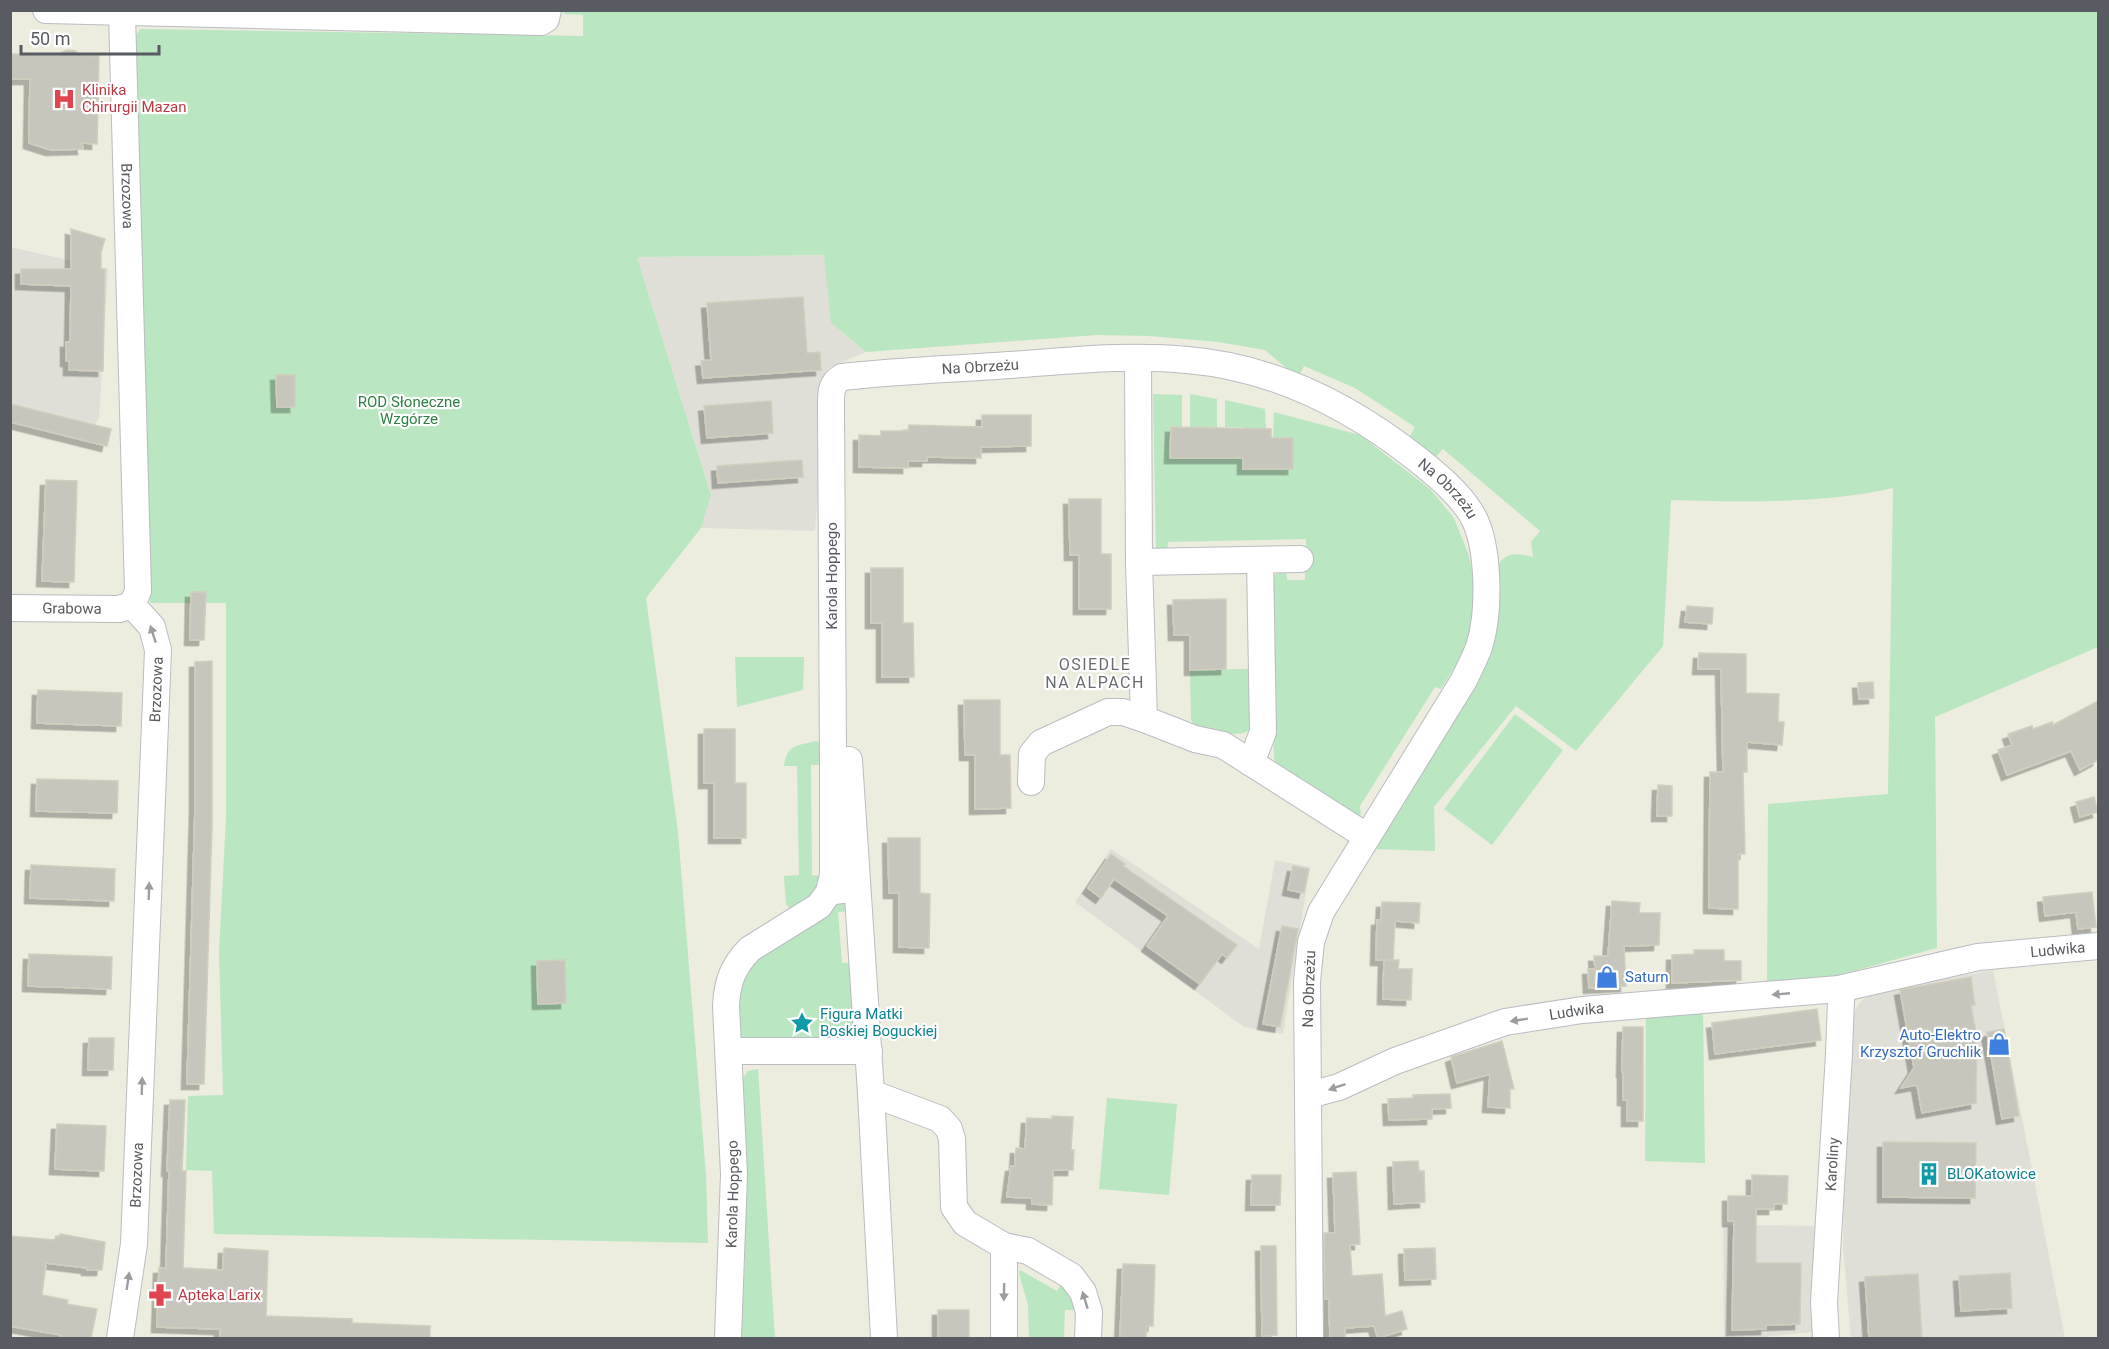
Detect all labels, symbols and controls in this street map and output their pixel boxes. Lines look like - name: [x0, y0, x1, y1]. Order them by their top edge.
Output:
- scale bar: [21, 18, 159, 56]
- text: 50 m: [30, 28, 70, 49]
- place label: Klinika Chirurgii Mazan: [82, 81, 187, 116]
- hospital icon: Klinika Chirurgii Mazan: [51, 86, 77, 112]
- street label: Brzozowa: [117, 163, 137, 229]
- street label: Na Obrzeżu: [941, 355, 1020, 378]
- park label: ROD Słoneczne Wzgórze: [358, 393, 460, 428]
- street label: Na Obrzeżu: [1415, 455, 1481, 522]
- street label: Karola Hoppego: [823, 522, 841, 630]
- street label: Grabowa: [42, 599, 102, 618]
- one-way arrow: [148, 625, 158, 643]
- district label: OSIEDLE NA ALPACH: [1045, 655, 1145, 692]
- street label: Brzozowa: [146, 656, 167, 723]
- one-way arrow: [144, 882, 154, 901]
- street label: Ludwika: [2029, 938, 2086, 961]
- street label: Na Obrzeżu: [1299, 950, 1319, 1028]
- shop icon: Saturn: [1594, 964, 1620, 990]
- place label: Saturn: [1625, 968, 1669, 986]
- one-way arrow: [1771, 989, 1790, 999]
- street label: Ludwika: [1548, 999, 1605, 1024]
- place label: Figura Matki Boskiej Boguckiej: [820, 1005, 937, 1040]
- place icon: Figura Matki Boskiej Boguckiej: [789, 1010, 815, 1036]
- one-way arrow: [1510, 1015, 1529, 1024]
- place label: Auto-Elektro Krzysztof Gruchlik: [1860, 1026, 1981, 1061]
- shop icon: Auto-Elektro Krzysztof Gruchlik: [1986, 1031, 2012, 1057]
- one-way arrow: [137, 1077, 146, 1096]
- one-way arrow: [1328, 1083, 1346, 1093]
- street label: Karoliny: [1822, 1137, 1843, 1192]
- street label: Karola Hoppego: [722, 1140, 743, 1248]
- street label: Brzozowa: [126, 1142, 147, 1208]
- building icon: BLOKatowice: [1916, 1161, 1942, 1187]
- place label: BLOKatowice: [1947, 1165, 2036, 1183]
- one-way arrow: [124, 1271, 133, 1290]
- pharmacy icon: Apteka Larix: [147, 1282, 173, 1308]
- one-way arrow: [999, 1283, 1009, 1302]
- place label: Apteka Larix: [178, 1286, 262, 1304]
- one-way arrow: [1080, 1291, 1089, 1309]

